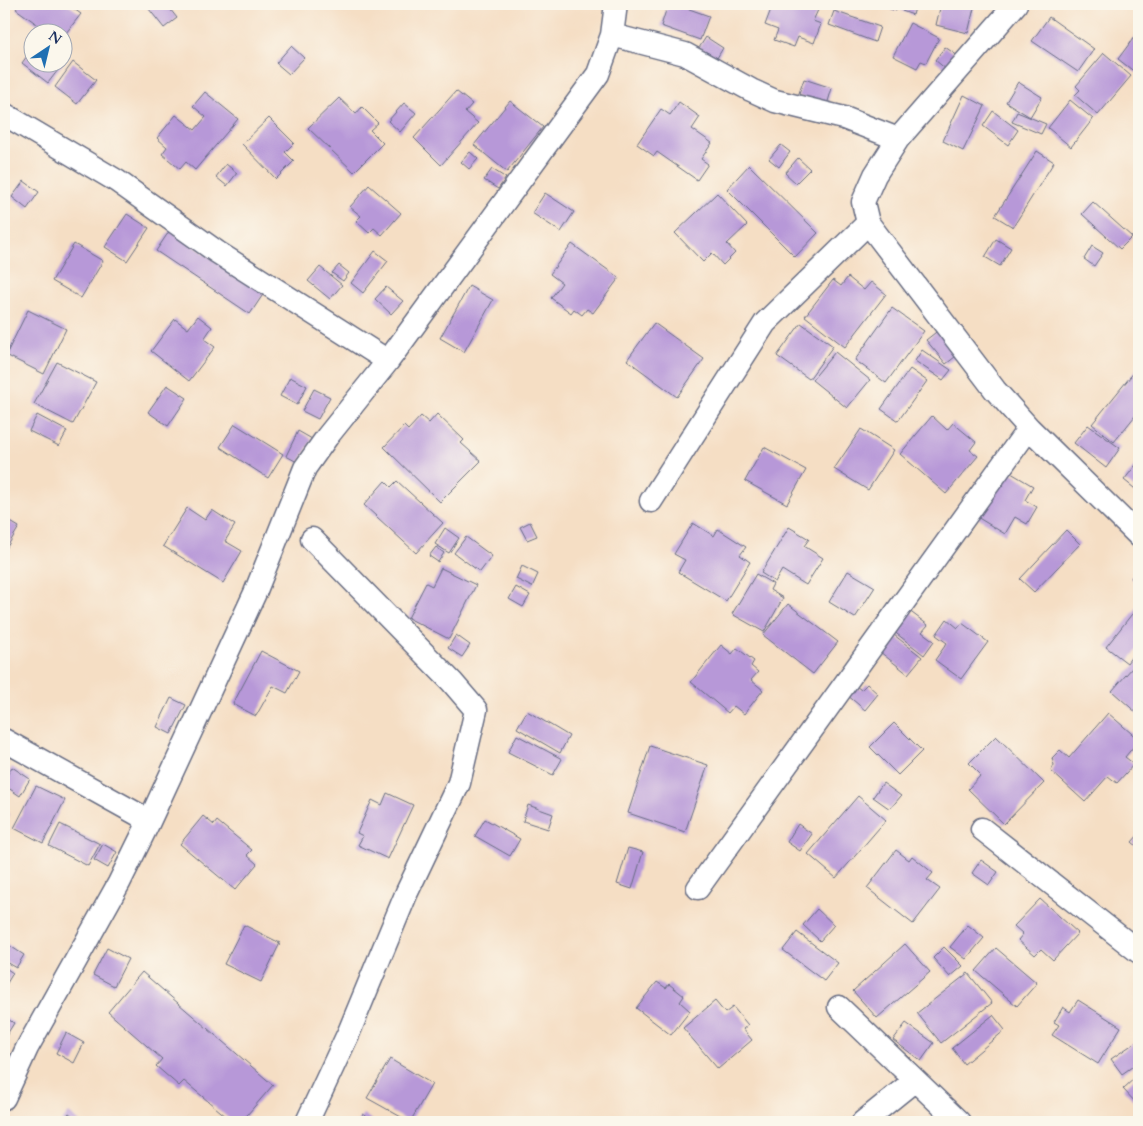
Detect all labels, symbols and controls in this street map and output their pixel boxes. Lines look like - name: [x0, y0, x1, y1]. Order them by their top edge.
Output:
- north arrow: [22, 22, 72, 72]
- text: N: [45, 26, 66, 49]

